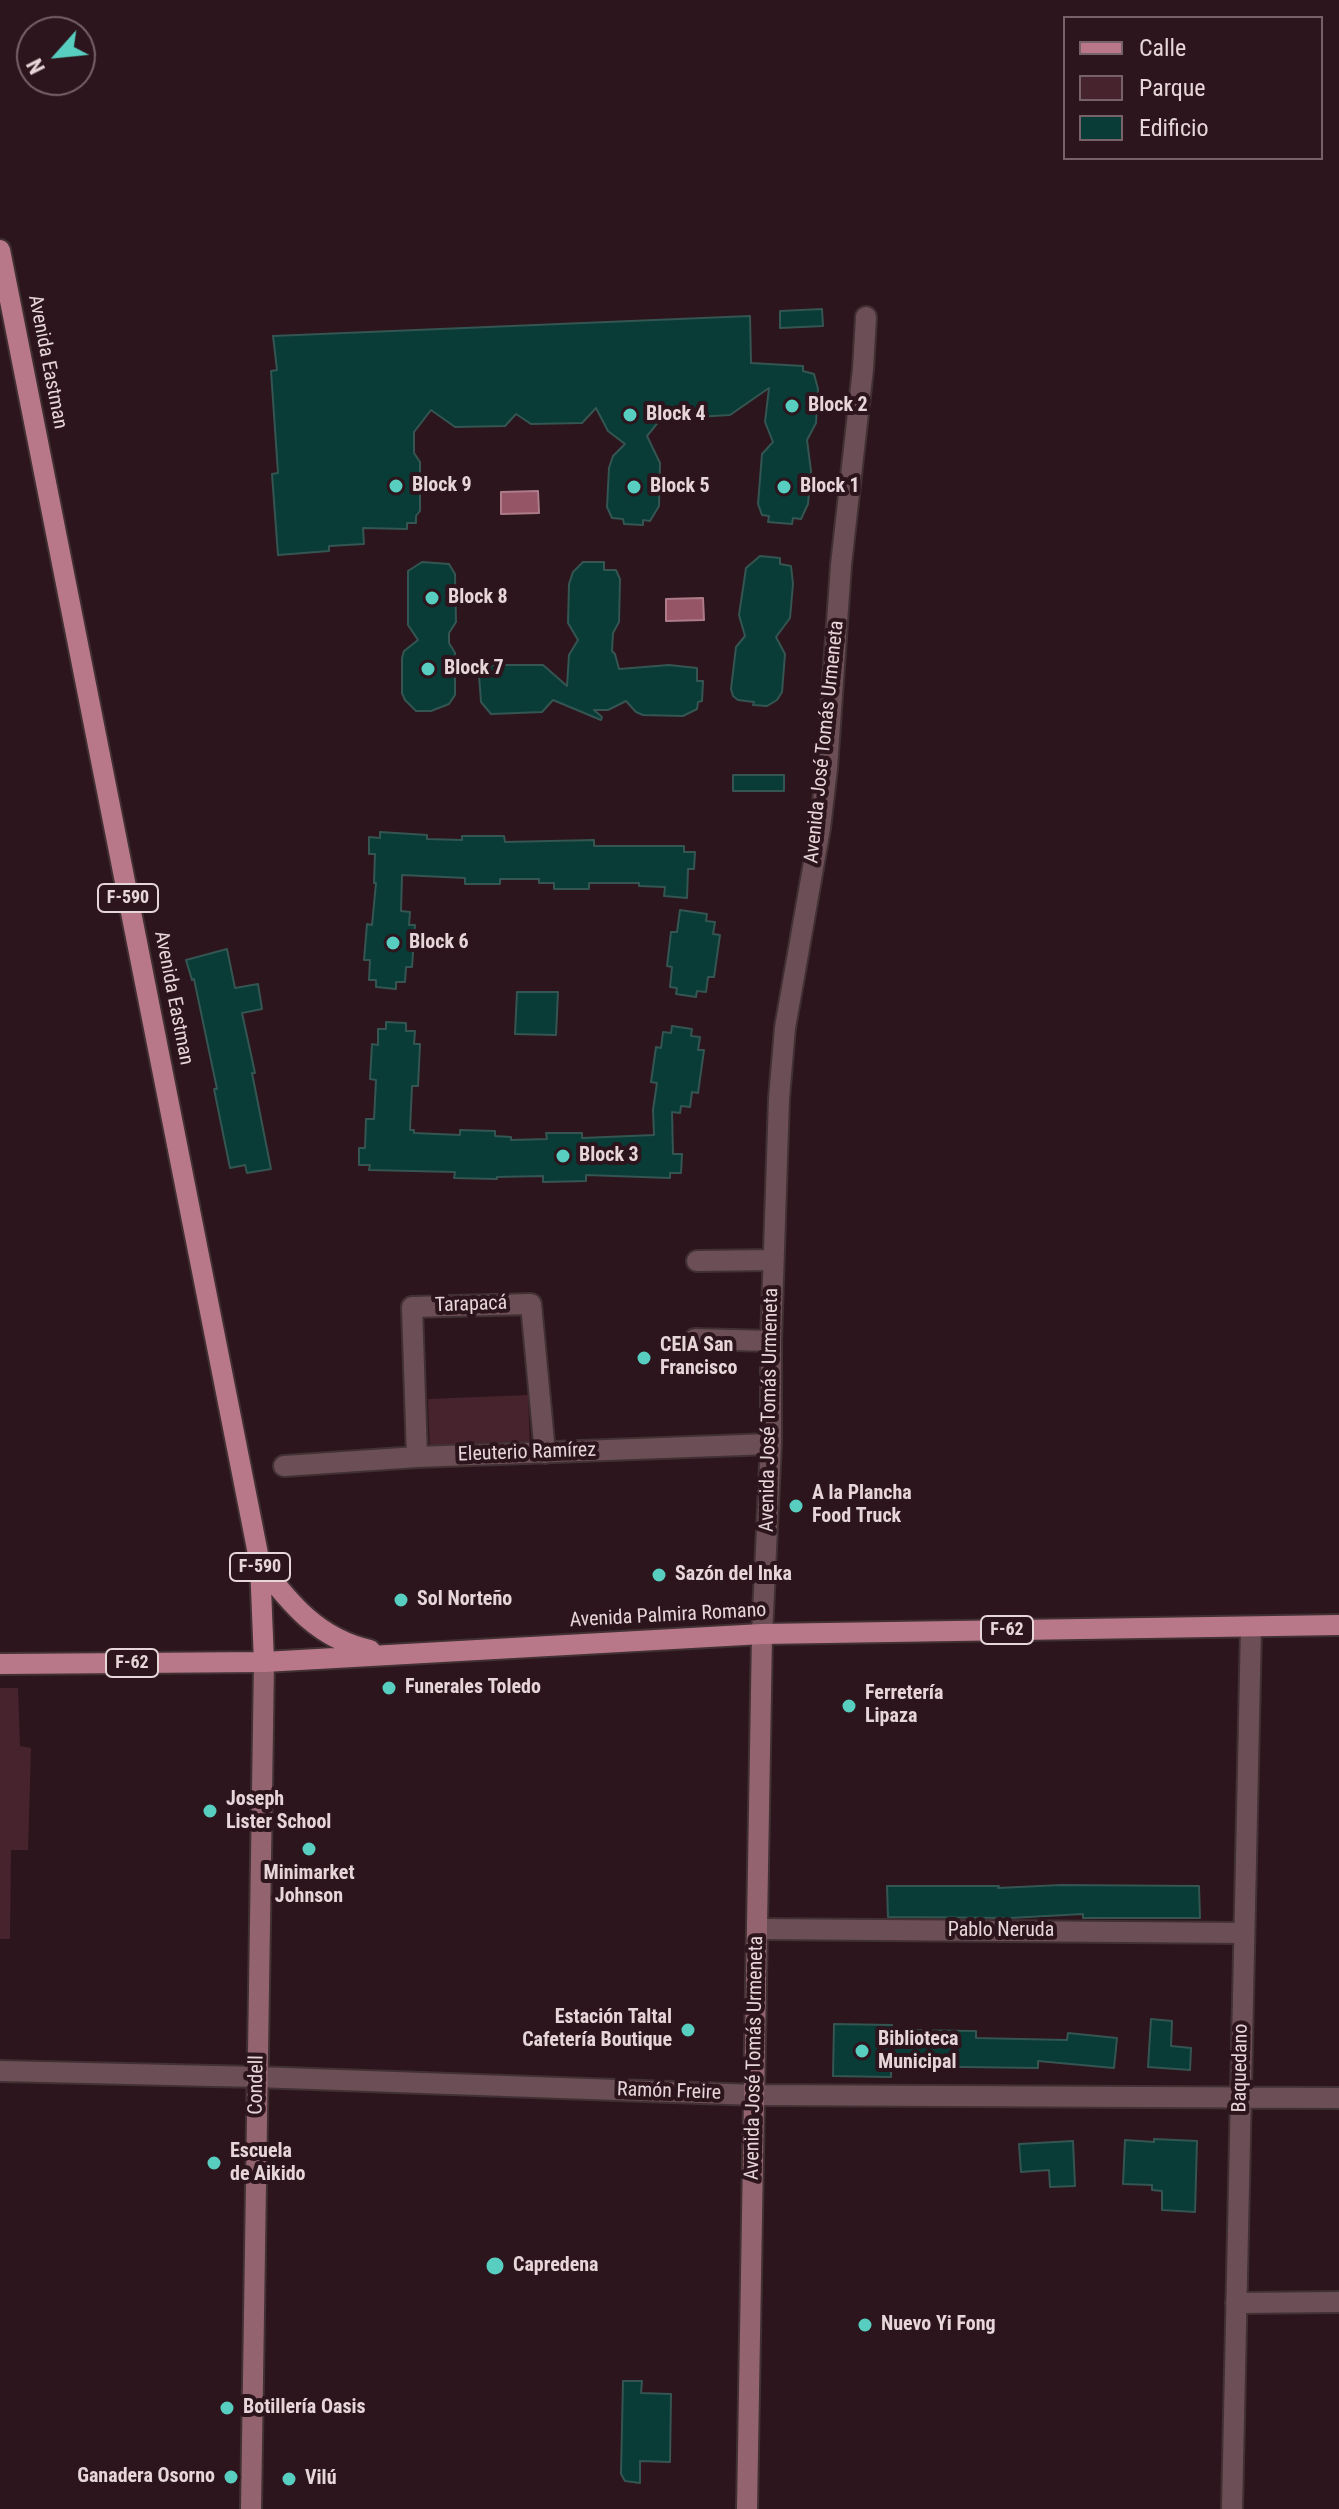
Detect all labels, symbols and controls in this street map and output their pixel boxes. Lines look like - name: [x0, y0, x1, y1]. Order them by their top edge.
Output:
- north arrow: [16, 16, 96, 96]
- legend: [1063, 16, 1323, 160]
- text: Calle: [1139, 34, 1186, 62]
- text: N: [22, 55, 50, 78]
- text: Parque: [1139, 74, 1206, 102]
- text: Edificio: [1139, 114, 1209, 142]
- street label: Avenida Eastman: [22, 293, 72, 431]
- place label: Block 2: [808, 394, 868, 418]
- marker: Block 2: [783, 397, 801, 415]
- place label: Block 4: [646, 403, 706, 427]
- marker: Block 4: [621, 406, 639, 424]
- place label: Block 9: [412, 474, 472, 498]
- place label: Block 5: [650, 475, 710, 499]
- place label: Block 1: [800, 475, 860, 499]
- marker: Block 9: [387, 477, 405, 495]
- marker: Block 5: [625, 478, 643, 496]
- marker: Block 1: [775, 478, 793, 496]
- place label: Block 8: [448, 586, 508, 610]
- marker: Block 8: [423, 589, 441, 607]
- street label: Avenida José Tomás Urmeneta: [800, 619, 850, 865]
- place label: Block 7: [444, 657, 504, 681]
- marker: Block 7: [419, 660, 437, 678]
- road number: F-590: [98, 884, 158, 912]
- street label: Avenida Eastman: [148, 929, 198, 1067]
- place label: Block 6: [409, 931, 469, 955]
- marker: Block 6: [384, 934, 402, 952]
- place label: Block 3: [579, 1144, 639, 1168]
- marker: Block 3: [554, 1147, 572, 1165]
- street label: Avenida José Tomás Urmeneta: [756, 1288, 784, 1532]
- street label: Tarapacá: [434, 1292, 508, 1318]
- place label: CEIA San Francisco: [660, 1334, 737, 1381]
- marker: CEIA San Francisco: [635, 1349, 653, 1367]
- street label: Eleuterio Ramírez: [458, 1439, 596, 1467]
- place label: A la Plancha Food Truck: [812, 1482, 912, 1529]
- marker: A la Plancha Food Truck: [787, 1497, 805, 1515]
- road number: F-590: [230, 1553, 290, 1581]
- place label: Sazón del Inka: [675, 1563, 792, 1587]
- marker: Sazón del Inka: [650, 1566, 668, 1584]
- place label: Sol Norteño: [417, 1588, 512, 1612]
- marker: Sol Norteño: [392, 1591, 410, 1609]
- street label: Avenida Palmira Romano: [569, 1599, 767, 1633]
- road number: F-62: [981, 1616, 1033, 1644]
- road number: F-62: [106, 1649, 158, 1677]
- place label: Funerales Toledo: [405, 1676, 541, 1700]
- marker: Funerales Toledo: [380, 1679, 398, 1697]
- place label: Ferretería Lipaza: [865, 1682, 943, 1729]
- marker: Ferretería Lipaza: [840, 1697, 858, 1715]
- place label: Joseph Lister School: [226, 1788, 331, 1835]
- marker: Joseph Lister School: [201, 1802, 219, 1820]
- marker: Minimarket Johnson: [300, 1840, 318, 1858]
- place label: Minimarket Johnson: [263, 1862, 355, 1909]
- street label: Pablo Neruda: [948, 1919, 1054, 1943]
- street label: Avenida José Tomás Urmeneta: [741, 1936, 769, 2180]
- place label: Estación Taltal Cafetería Boutique: [522, 2006, 672, 2053]
- marker: Estación Taltal Cafetería Boutique: [679, 2021, 697, 2039]
- street label: Baquedano: [1228, 2023, 1254, 2113]
- place label: Biblioteca Municipal: [878, 2028, 959, 2075]
- marker: Biblioteca Municipal: [853, 2042, 871, 2060]
- street label: Condell: [244, 2055, 270, 2115]
- street label: Ramón Freire: [617, 2078, 721, 2106]
- place label: Escuela de Aikido: [230, 2140, 306, 2187]
- marker: Escuela de Aikido: [205, 2154, 223, 2172]
- place label: Capredena: [513, 2254, 598, 2278]
- marker: Capredena: [484, 2255, 506, 2277]
- place label: Nuevo Yi Fong: [881, 2313, 996, 2337]
- marker: Nuevo Yi Fong: [856, 2316, 874, 2334]
- place label: Botillería Oasis: [243, 2396, 366, 2420]
- marker: Botillería Oasis: [218, 2399, 236, 2417]
- place label: Ganadera Osorno: [77, 2465, 215, 2489]
- place label: Vilú: [305, 2467, 336, 2491]
- marker: Ganadera Osorno: [222, 2468, 240, 2486]
- marker: Vilú: [280, 2470, 298, 2488]

